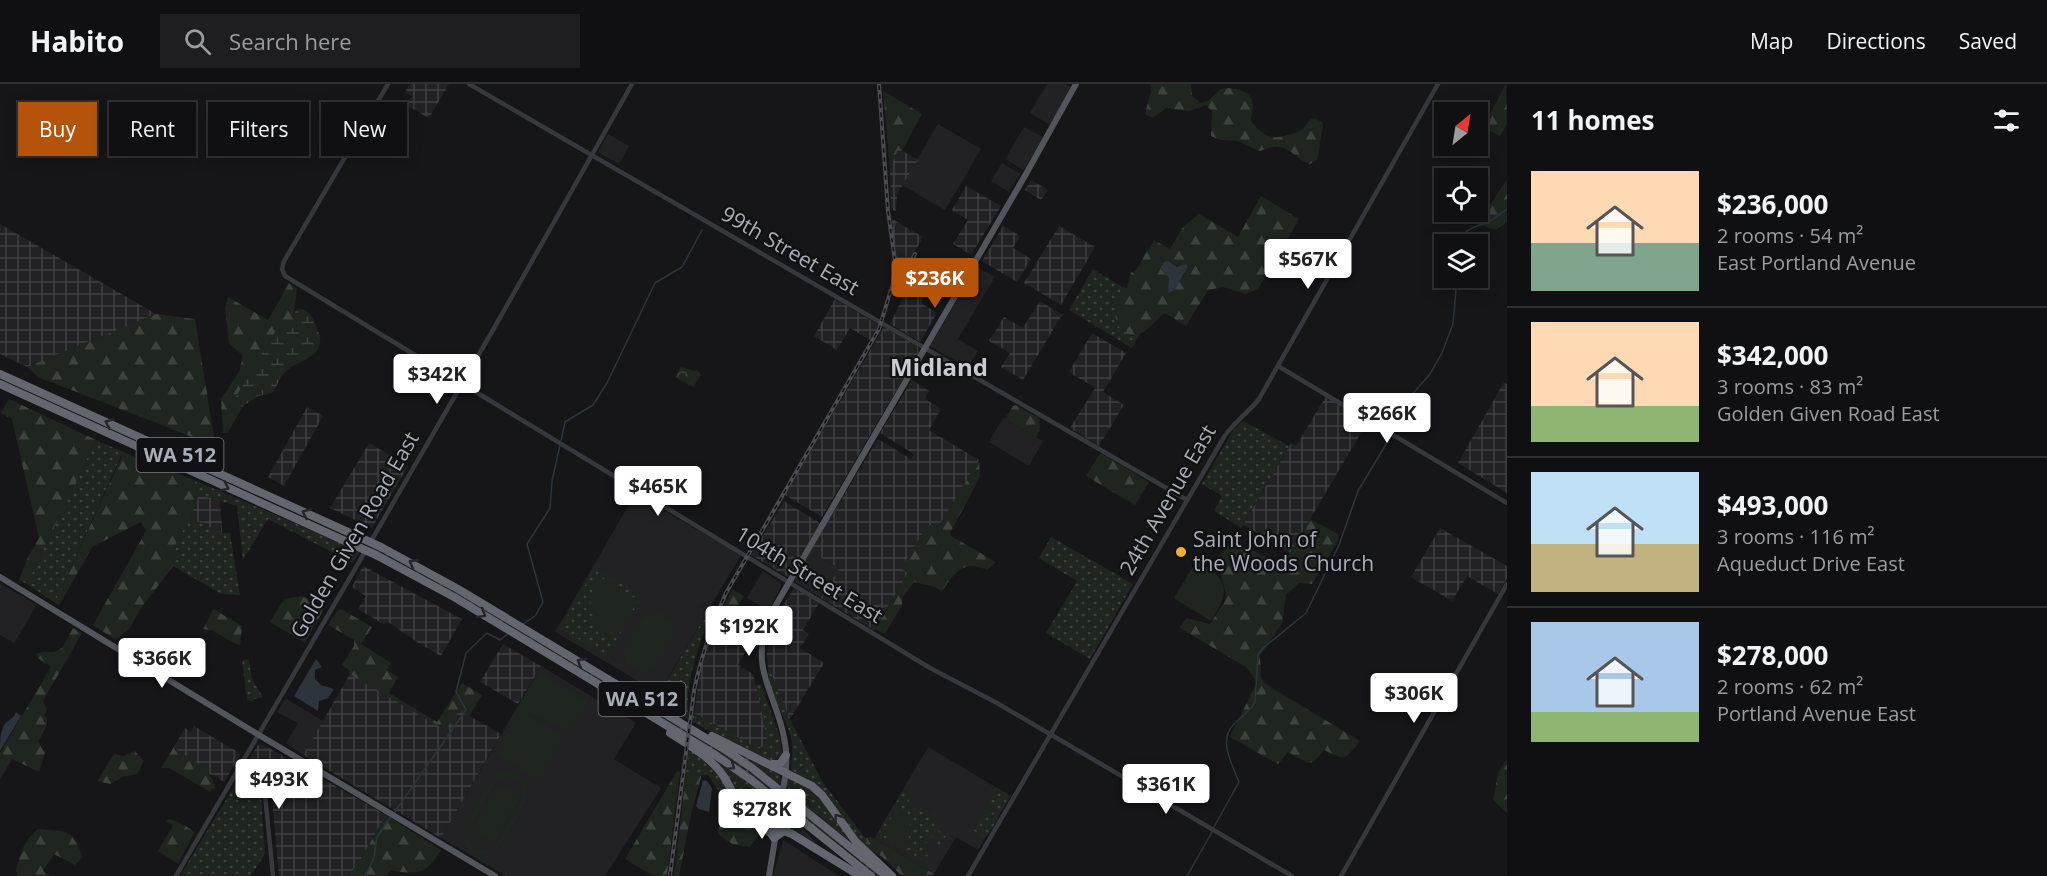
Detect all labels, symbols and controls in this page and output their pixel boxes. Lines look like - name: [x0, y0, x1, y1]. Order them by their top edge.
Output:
- search box: [160, 14, 580, 68]
- text: Habito: [30, 22, 124, 60]
- icon: search: [181, 25, 214, 58]
- text: Search here: [229, 26, 352, 56]
- text: Map: [1750, 27, 1793, 55]
- text: Directions: [1826, 27, 1926, 55]
- text: Saved: [1959, 27, 2017, 55]
- chip: Buy: [18, 102, 97, 156]
- chip: Rent: [109, 102, 196, 156]
- chip: Filters: [208, 102, 309, 156]
- chip: New: [321, 102, 407, 156]
- north arrow: [1434, 102, 1488, 156]
- map controls: [1434, 102, 1488, 288]
- text: 11 homes: [1531, 102, 1655, 138]
- icon: filters: [1990, 104, 2023, 137]
- button: locate: [1434, 168, 1488, 222]
- text: $236,000: [1717, 186, 1828, 222]
- icon: home: [1579, 195, 1651, 267]
- street label: 99th Street East: [716, 199, 865, 301]
- text: 2 rooms · 54 m²: [1717, 222, 1863, 249]
- button: layers: [1434, 234, 1488, 288]
- pin: $567K: [1266, 239, 1350, 290]
- text: $567K: [1278, 245, 1338, 272]
- text: East Portland Avenue: [1717, 249, 1916, 276]
- pin: $236K: [893, 258, 977, 309]
- text: $236K: [905, 264, 965, 291]
- text: $342,000: [1717, 337, 1828, 373]
- icon: home: [1579, 346, 1651, 418]
- district label: Midland: [890, 350, 988, 383]
- pin: $342K: [395, 354, 479, 405]
- text: $342K: [407, 360, 467, 387]
- text: 3 rooms · 83 m²: [1717, 373, 1863, 400]
- pin: $266K: [1345, 393, 1429, 444]
- text: $266K: [1357, 399, 1417, 426]
- text: Golden Given Road East: [1717, 400, 1940, 427]
- one-way arrow: [105, 419, 116, 431]
- street label: 24th Avenue East: [1113, 419, 1222, 580]
- street label: Golden Given Road East: [284, 426, 425, 643]
- road number: WA 512: [136, 438, 224, 472]
- pin: $465K: [616, 466, 700, 517]
- text: $465K: [628, 472, 688, 499]
- one-way arrow: [218, 480, 229, 492]
- text: $493,000: [1717, 487, 1828, 523]
- icon: home: [1579, 496, 1651, 568]
- one-way arrow: [301, 508, 312, 520]
- street label: 104th Street East: [731, 519, 888, 629]
- text: 3 rooms · 116 m²: [1717, 523, 1875, 550]
- place label: Saint John of the Woods Church: [1193, 525, 1374, 577]
- marker: Saint John of the Woods Church: [1174, 545, 1188, 559]
- text: Aqueduct Drive East: [1717, 550, 1905, 577]
- one-way arrow: [409, 559, 419, 570]
- one-way arrow: [476, 606, 486, 618]
- pin: $192K: [707, 606, 791, 657]
- text: $192K: [719, 612, 779, 639]
- text: $278,000: [1717, 637, 1828, 673]
- pin: $366K: [120, 638, 204, 689]
- text: $366K: [132, 644, 192, 671]
- icon: home: [1579, 646, 1651, 718]
- one-way arrow: [577, 658, 587, 670]
- pin: $306K: [1372, 673, 1456, 724]
- text: 2 rooms · 62 m²: [1717, 673, 1863, 700]
- text: $306K: [1384, 679, 1444, 706]
- road number: WA 512: [598, 682, 686, 716]
- text: Portland Avenue East: [1717, 700, 1916, 727]
- one-way arrow: [725, 758, 736, 769]
- pin: $493K: [237, 759, 321, 810]
- pin: $361K: [1124, 764, 1208, 815]
- text: $493K: [249, 765, 309, 792]
- text: $361K: [1136, 770, 1196, 797]
- pin: $278K: [720, 789, 804, 840]
- text: $278K: [732, 795, 792, 822]
- one-way arrow: [834, 814, 845, 825]

